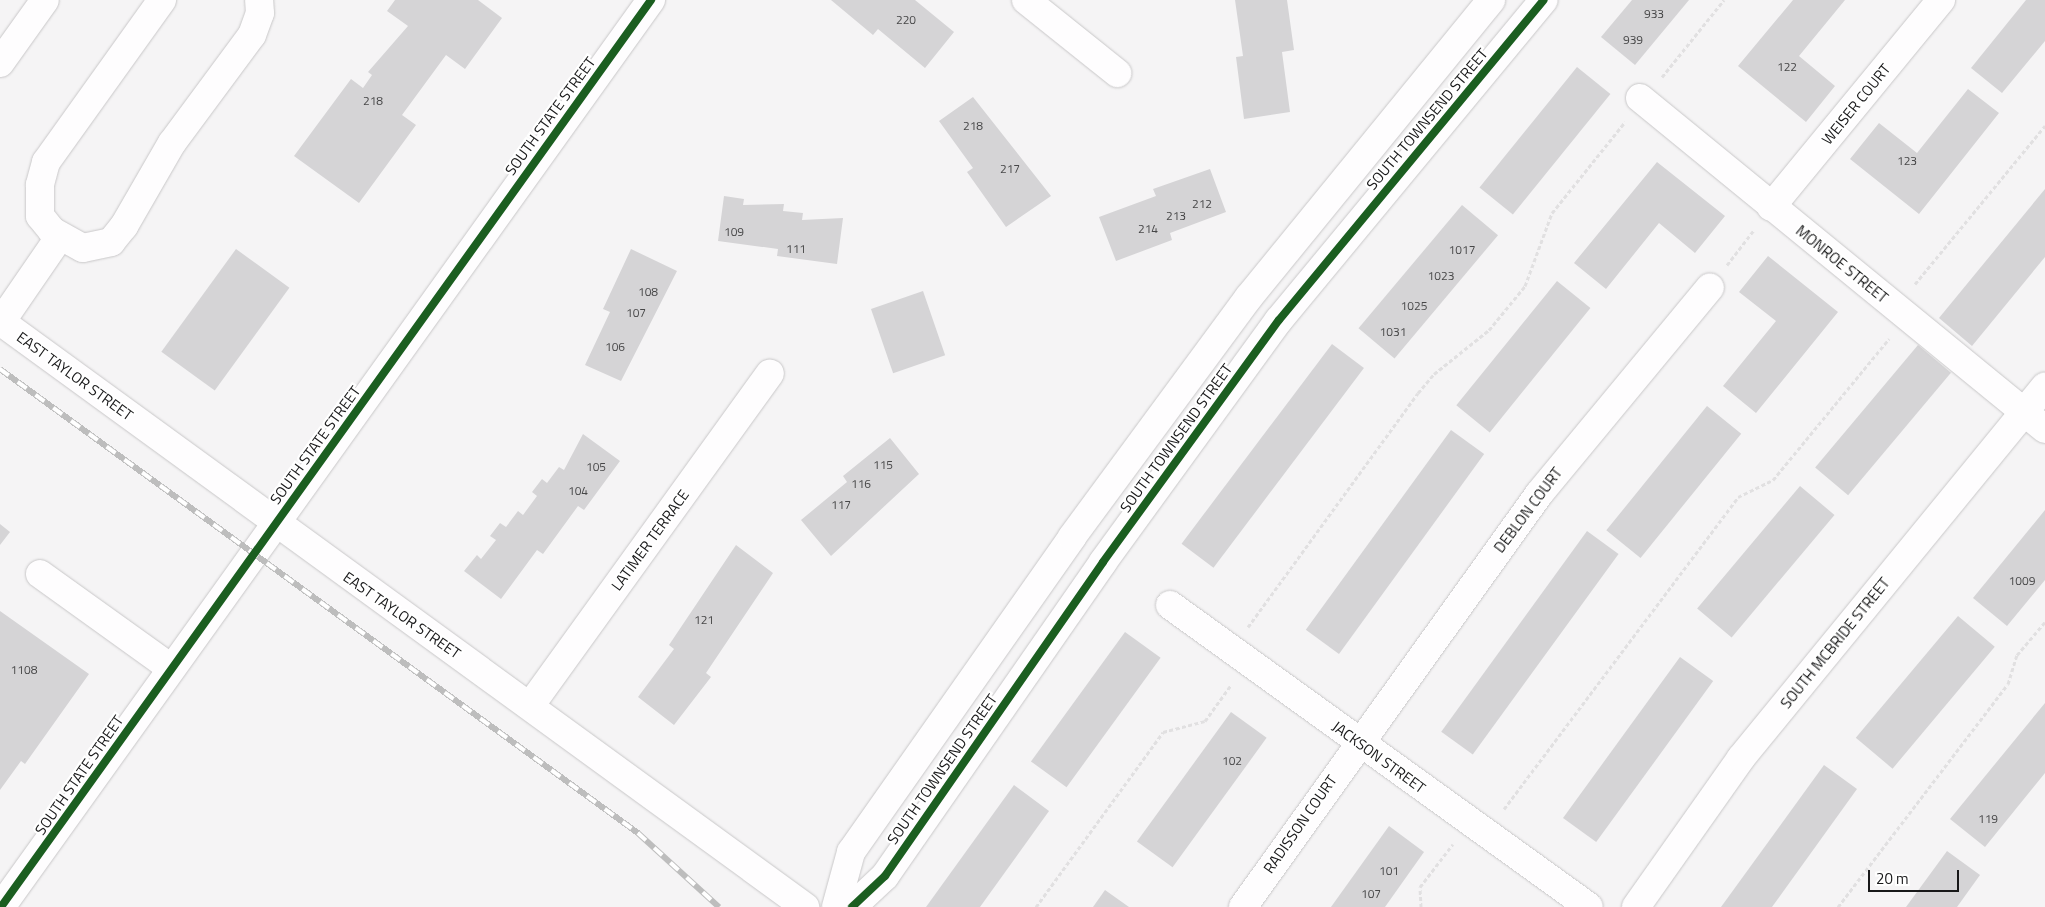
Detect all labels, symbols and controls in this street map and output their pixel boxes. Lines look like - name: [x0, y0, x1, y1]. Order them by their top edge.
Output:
- house number: 933: [1644, 7, 1664, 21]
- house number: 220: [896, 13, 916, 27]
- house number: 939: [1623, 33, 1643, 47]
- street label: SOUTH TOWNSEND STREET: [1363, 45, 1491, 193]
- street label: SOUTH STATE STREET: [501, 53, 599, 179]
- house number: 122: [1777, 60, 1797, 74]
- street label: WEISER COURT: [1818, 60, 1894, 148]
- house number: 218: [363, 94, 383, 108]
- house number: 218: [963, 119, 983, 133]
- house number: 123: [1897, 154, 1917, 168]
- house number: 217: [1000, 162, 1020, 176]
- house number: 212: [1192, 197, 1212, 211]
- house number: 213: [1166, 209, 1186, 223]
- street label: MONROE STREET: [1792, 221, 1892, 307]
- house number: 214: [1138, 222, 1158, 236]
- house number: 109: [724, 225, 744, 239]
- house number: 111: [786, 242, 806, 256]
- house number: 1017: [1449, 243, 1475, 257]
- house number: 1023: [1428, 269, 1454, 283]
- house number: 108: [638, 285, 658, 299]
- house number: 1025: [1401, 299, 1427, 313]
- house number: 107: [626, 306, 646, 320]
- house number: 1031: [1380, 325, 1406, 339]
- street label: EAST TAYLOR STREET: [13, 328, 137, 424]
- house number: 106: [605, 340, 625, 354]
- street label: SOUTH TOWNSEND STREET: [1116, 360, 1236, 516]
- street label: SOUTH STATE STREET: [266, 382, 364, 508]
- house number: 115: [873, 458, 893, 472]
- house number: 105: [586, 460, 606, 474]
- street label: DEBLON COURT: [1490, 464, 1566, 556]
- house number: 116: [851, 477, 871, 491]
- house number: 104: [568, 484, 588, 498]
- street label: LATIMER TERRACE: [607, 486, 693, 594]
- house number: 117: [831, 498, 851, 512]
- street label: EAST TAYLOR STREET: [340, 568, 464, 662]
- street label: SOUTH MCBRIDE STREET: [1777, 574, 1893, 712]
- house number: 1009: [2009, 574, 2035, 588]
- house number: 121: [694, 613, 714, 627]
- house number: 1108: [11, 663, 37, 677]
- street label: SOUTH TOWNSEND STREET: [883, 690, 1001, 848]
- street label: SOUTH STATE STREET: [31, 712, 127, 838]
- street label: JACKSON STREET: [1329, 717, 1429, 797]
- house number: 102: [1222, 754, 1242, 768]
- street label: RADISSON COURT: [1259, 772, 1341, 876]
- house number: 119: [1978, 812, 1998, 826]
- scale bar: [1870, 860, 1961, 892]
- house number: 101: [1379, 864, 1399, 878]
- text: 20 m: [1876, 867, 1909, 890]
- house number: 107: [1361, 887, 1381, 901]

